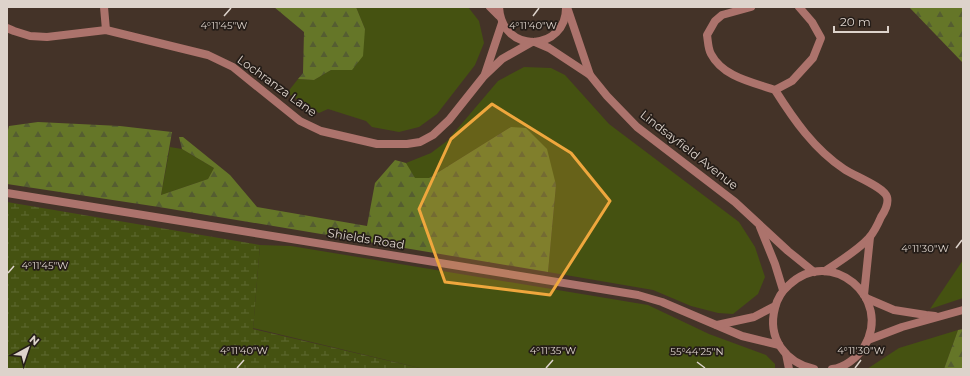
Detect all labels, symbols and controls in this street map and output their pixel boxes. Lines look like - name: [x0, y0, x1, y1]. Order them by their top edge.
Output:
- scale bar: [834, 8, 888, 34]
- text: 20 m: [840, 14, 871, 29]
- text: 4°11'45"W: [201, 19, 247, 32]
- text: 4°11'40"W: [509, 19, 557, 32]
- street label: Lochranza Lane: [235, 52, 320, 119]
- street label: Lindsayfield Avenue: [637, 107, 741, 193]
- street label: Shields Road: [327, 225, 406, 252]
- text: 4°11'30"W: [901, 242, 949, 255]
- text: 4°11'45"W: [22, 259, 68, 272]
- north arrow: [8, 328, 48, 368]
- text: N: [27, 332, 42, 349]
- text: 4°11'40"W: [220, 344, 268, 357]
- text: 4°11'35"W: [530, 344, 576, 357]
- text: 4°11'30"W: [837, 344, 885, 357]
- text: 55°44'25"N: [670, 345, 724, 358]

